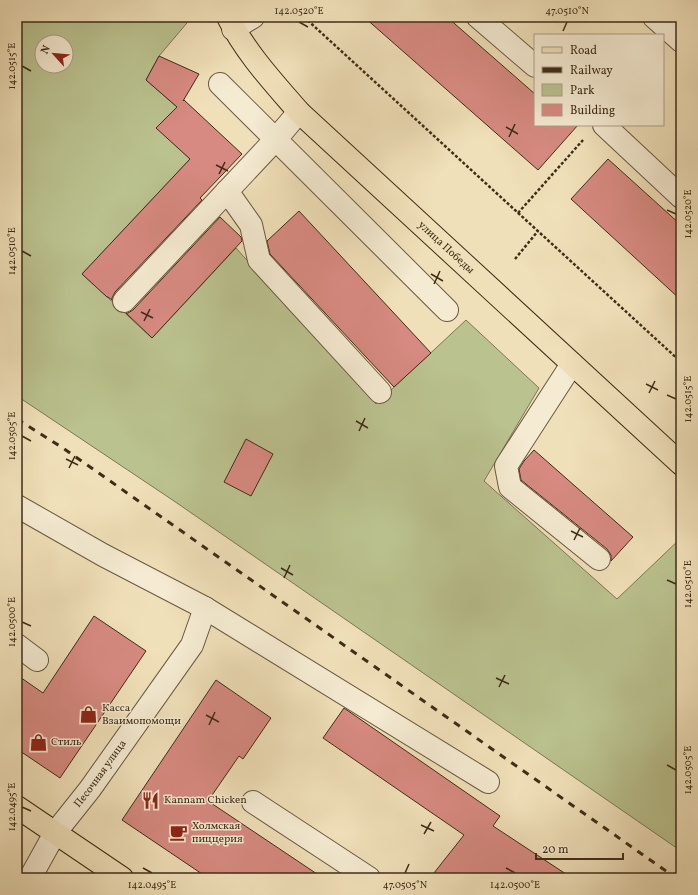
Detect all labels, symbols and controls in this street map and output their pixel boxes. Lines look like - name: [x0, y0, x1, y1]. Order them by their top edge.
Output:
- text: 142.0520°E: [274, 4, 324, 18]
- text: 47.0510°N: [545, 4, 589, 18]
- north arrow: [34, 34, 74, 74]
- legend: [534, 34, 664, 126]
- text: 142.0515°E: [5, 43, 19, 89]
- text: N: [38, 43, 55, 57]
- text: Road: [570, 43, 597, 59]
- text: Railway: [570, 63, 613, 79]
- text: Park: [570, 83, 595, 99]
- text: Building: [570, 103, 615, 119]
- text: 142.0520°E: [681, 189, 695, 239]
- street label: улица Победы: [415, 218, 478, 278]
- text: 142.0510°E: [5, 227, 19, 275]
- text: 142.0515°E: [681, 376, 695, 422]
- text: 142.0505°E: [5, 412, 19, 460]
- text: 142.0510°E: [681, 560, 695, 608]
- text: 142.0500°E: [5, 597, 19, 647]
- place label: Касса Взаимопомощи: [102, 701, 181, 729]
- shop icon: Касса Взаимопомощи: [79, 704, 99, 724]
- shop icon: Стиль: [28, 732, 48, 752]
- place label: Стиль: [51, 735, 82, 750]
- street label: Песочная улица: [70, 736, 130, 811]
- text: 142.0505°E: [681, 746, 695, 794]
- text: 142.0495°E: [5, 783, 19, 831]
- restaurant icon: Kannam Chicken: [141, 790, 161, 810]
- place label: Kannam Chicken: [164, 793, 247, 808]
- place label: Холмская пиццерия: [192, 819, 243, 847]
- cafe icon: Холмская пиццерия: [169, 822, 189, 842]
- scale bar: [536, 835, 623, 861]
- text: 20 m: [542, 842, 569, 858]
- text: 142.0495°E: [128, 878, 176, 892]
- text: 47.0505°N: [383, 878, 428, 892]
- text: 142.0500°E: [490, 878, 540, 892]

